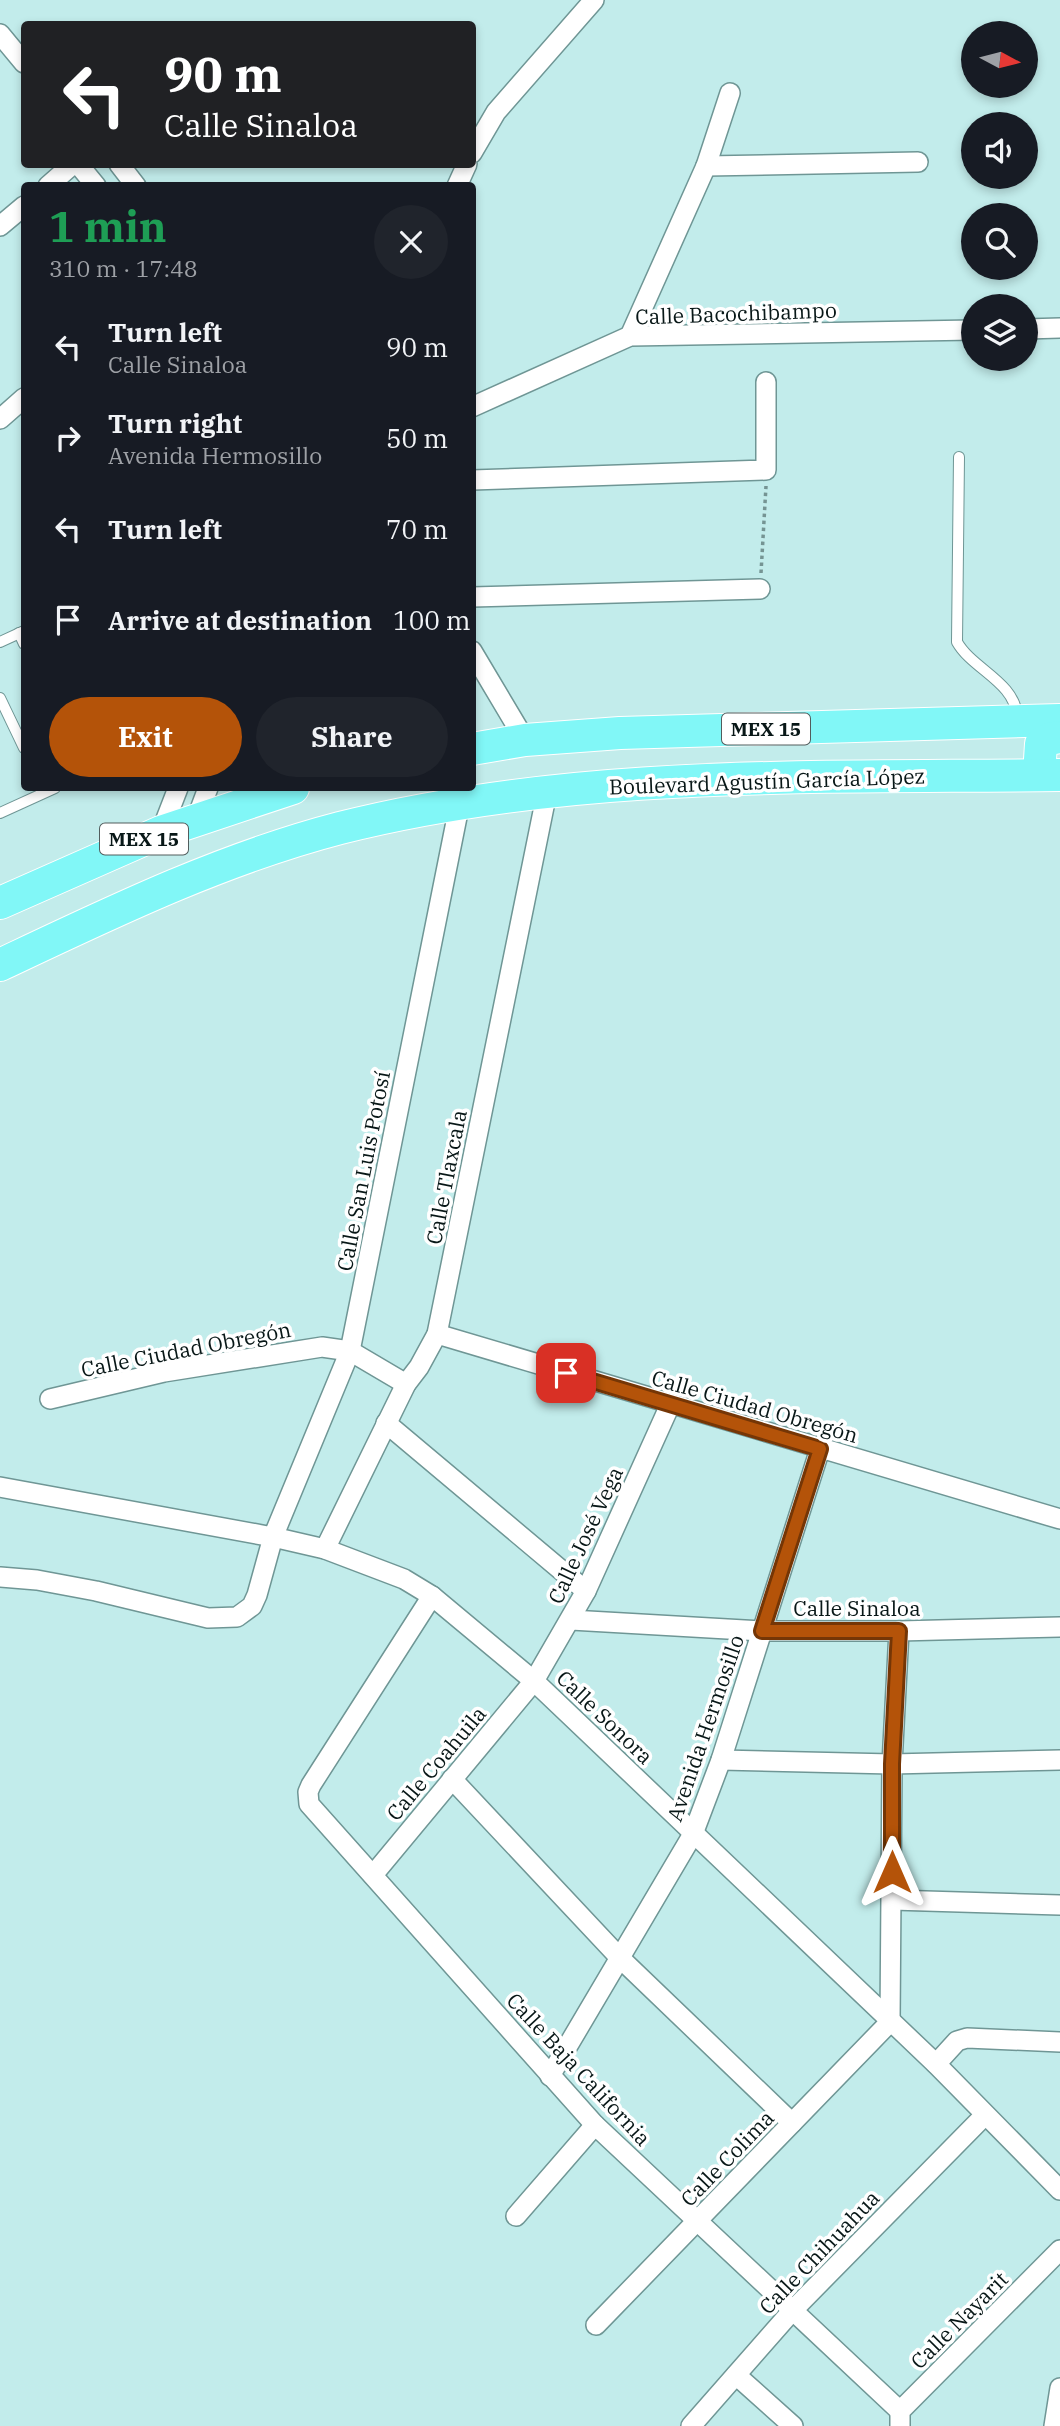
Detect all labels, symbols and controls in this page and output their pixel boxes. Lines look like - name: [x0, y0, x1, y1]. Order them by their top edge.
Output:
- north arrow: [961, 21, 1038, 98]
- map controls: [961, 21, 1038, 371]
- text: 90 m: [164, 42, 282, 105]
- icon: left: [49, 49, 140, 140]
- text: Calle Sinaloa: [164, 104, 358, 146]
- button: sound: [961, 112, 1038, 189]
- text: 1 min: [49, 199, 167, 254]
- button: search: [961, 203, 1038, 280]
- button: close: [374, 205, 448, 279]
- text: 310 m · 17:48: [49, 253, 198, 283]
- button: layers: [961, 294, 1038, 371]
- street label: Calle Bacochibampo: [635, 295, 837, 331]
- text: Turn left: [108, 315, 222, 349]
- icon: left: [49, 328, 87, 366]
- text: 90 m: [386, 330, 448, 364]
- text: Calle Sinaloa: [108, 349, 247, 379]
- text: Turn right: [108, 406, 242, 440]
- icon: right: [49, 419, 87, 457]
- text: 50 m: [386, 421, 448, 455]
- text: Avenida Hermosillo: [108, 440, 322, 470]
- icon: left: [49, 510, 87, 548]
- text: Turn left: [108, 512, 222, 546]
- text: 70 m: [386, 512, 448, 546]
- icon: arrive: [49, 601, 87, 639]
- text: Arrive at destination: [108, 603, 372, 637]
- text: 100 m: [393, 603, 471, 637]
- button: Exit: [49, 697, 242, 777]
- button: Share: [256, 697, 448, 777]
- road number: MEX 15: [722, 714, 810, 744]
- street label: Boulevard Agustín García López: [609, 761, 925, 801]
- road number: MEX 15: [100, 824, 188, 854]
- street label: Calle San Luis Potosí: [330, 1069, 396, 1273]
- street label: Calle Tlaxcala: [419, 1107, 473, 1247]
- street label: Calle Ciudad Obregón: [79, 1315, 293, 1383]
- pin: [536, 1343, 596, 1403]
- icon: arrive: [547, 1354, 585, 1392]
- street label: Calle Ciudad Obregón: [649, 1363, 861, 1449]
- street label: Calle José Vega: [541, 1462, 629, 1608]
- street label: Calle Sinaloa: [793, 1594, 921, 1622]
- street label: Avenida Hermosillo: [660, 1631, 750, 1825]
- street label: Calle Sonora: [551, 1664, 659, 1770]
- street label: Calle Coahuila: [380, 1700, 492, 1826]
- position arrow: [855, 1835, 929, 1909]
- street label: Calle Baja California: [501, 1987, 657, 2151]
- street label: Calle Colima: [674, 2104, 780, 2212]
- street label: Calle Chihuahua: [753, 2184, 885, 2320]
- street label: Calle Nayarit: [904, 2265, 1014, 2375]

